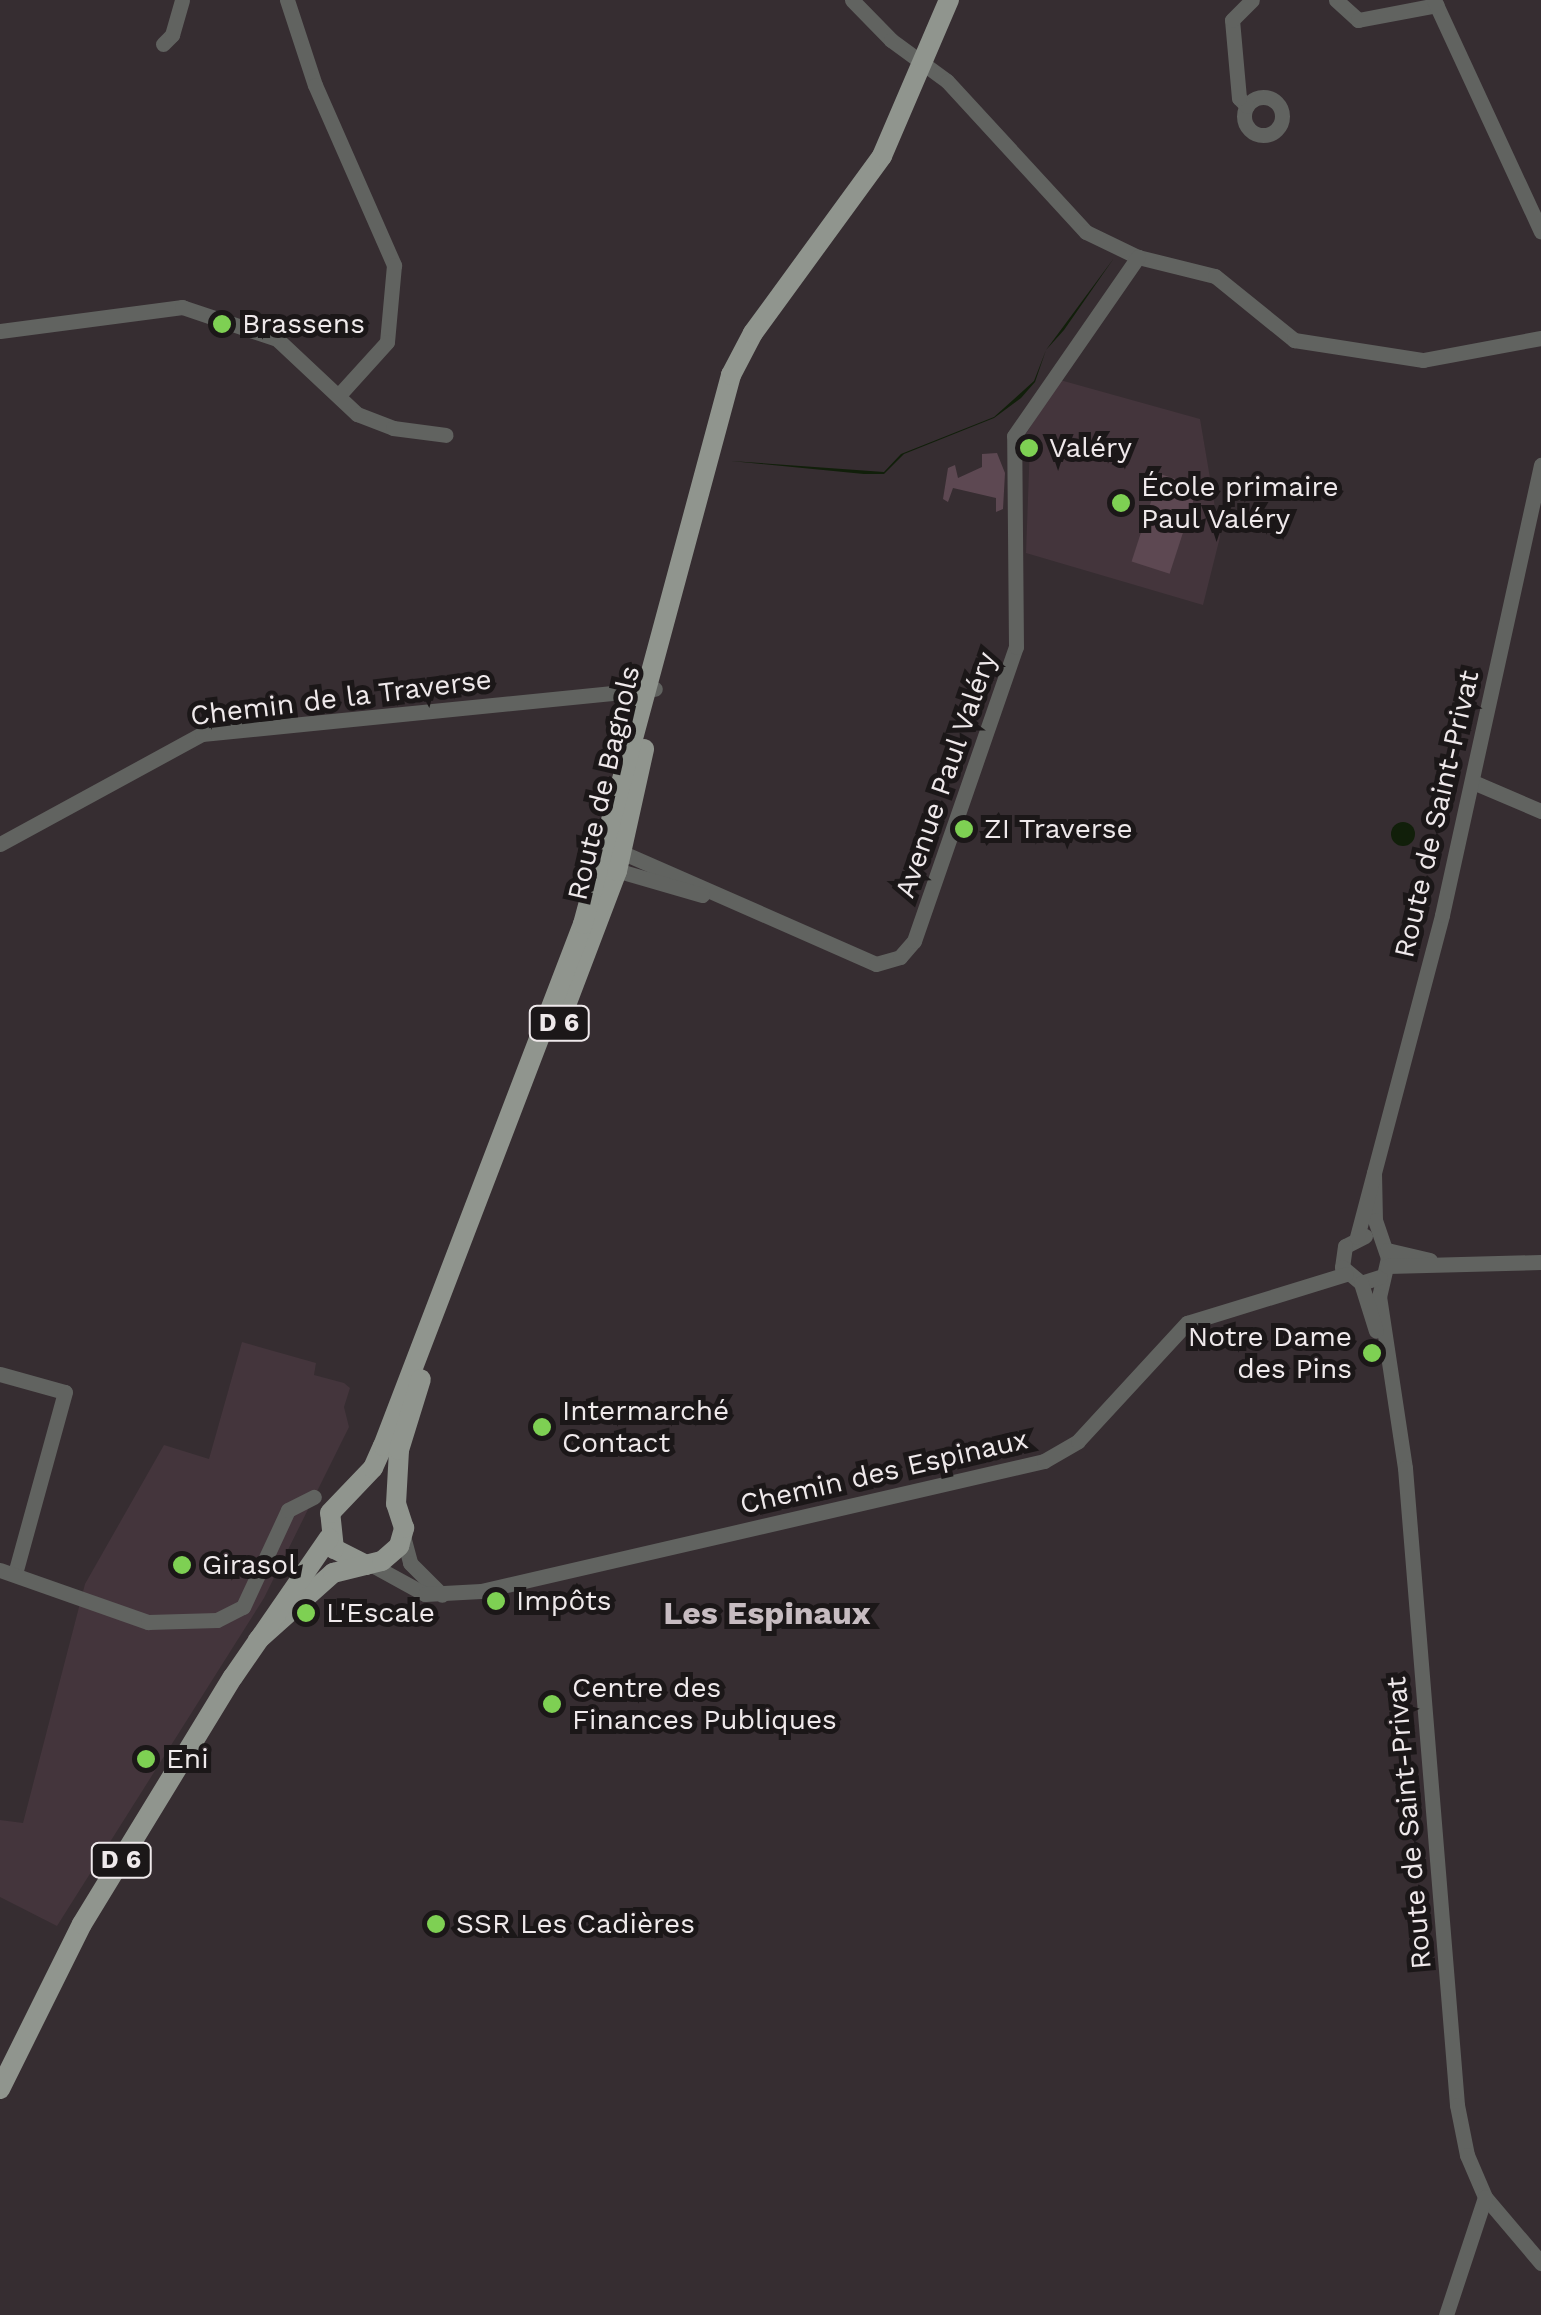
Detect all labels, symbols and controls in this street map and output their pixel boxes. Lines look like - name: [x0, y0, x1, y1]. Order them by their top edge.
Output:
- place label: Brassens: [242, 307, 365, 341]
- marker: Brassens: [211, 313, 233, 335]
- place label: Valéry: [1049, 431, 1132, 465]
- marker: Valéry: [1018, 437, 1040, 459]
- place label: École primaire Paul Valéry: [1141, 470, 1339, 536]
- marker: École primaire Paul Valéry: [1110, 492, 1132, 514]
- street label: Avenue Paul Valéry: [888, 647, 1004, 903]
- street label: Chemin de la Traverse: [188, 663, 494, 733]
- street label: Route de Bagnols: [561, 663, 647, 903]
- street label: Route de Saint-Privat: [1388, 667, 1486, 961]
- place label: ZI Traverse: [984, 812, 1133, 846]
- marker: ZI Traverse: [953, 818, 975, 840]
- road number: D 6: [526, 1003, 592, 1043]
- place label: Notre Dame des Pins: [1188, 1320, 1352, 1386]
- marker: Notre Dame des Pins: [1361, 1342, 1383, 1364]
- place label: Intermarché Contact: [562, 1394, 729, 1460]
- marker: Intermarché Contact: [531, 1416, 553, 1438]
- street label: Chemin des Espinaux: [737, 1422, 1031, 1522]
- place label: Girasol: [202, 1548, 297, 1582]
- marker: Girasol: [171, 1554, 193, 1576]
- place label: Impôts: [516, 1584, 611, 1618]
- marker: Impôts: [485, 1590, 507, 1612]
- district label: Les Espinaux: [663, 1594, 871, 1632]
- place label: L'Escale: [326, 1596, 435, 1630]
- marker: L'Escale: [295, 1602, 317, 1624]
- place label: Centre des Finances Publiques: [572, 1671, 837, 1737]
- street label: Route de Saint-Privat: [1379, 1675, 1439, 1971]
- marker: Centre des Finances Publiques: [541, 1693, 563, 1715]
- place label: Eni: [166, 1742, 209, 1776]
- marker: Eni: [135, 1748, 157, 1770]
- road number: D 6: [88, 1840, 154, 1880]
- place label: SSR Les Cadières: [456, 1907, 695, 1941]
- marker: SSR Les Cadières: [425, 1913, 447, 1935]

